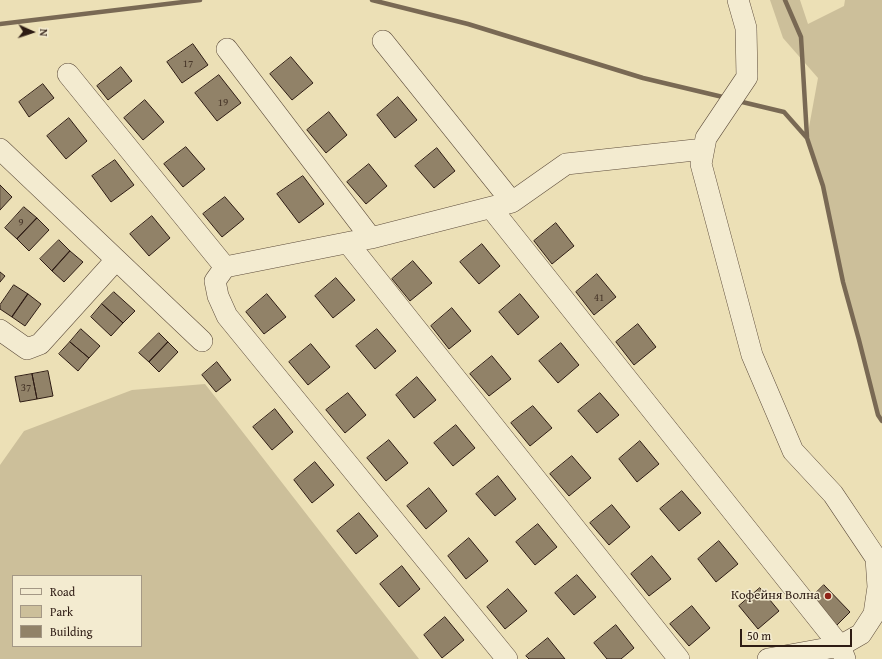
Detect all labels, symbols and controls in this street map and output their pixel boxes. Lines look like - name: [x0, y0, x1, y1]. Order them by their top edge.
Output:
- north arrow: [12, 12, 52, 52]
- text: N: [36, 29, 52, 37]
- house number: 17: [183, 57, 193, 71]
- house number: 19: [218, 96, 228, 110]
- house number: 9: [18, 216, 24, 230]
- house number: 41: [594, 291, 604, 305]
- house number: 37: [21, 381, 31, 395]
- legend: [12, 575, 142, 647]
- text: Road: [50, 583, 75, 600]
- place label: Кофейня Волна: [731, 588, 820, 604]
- marker: Кофейня Волна: [823, 591, 833, 601]
- text: Park: [50, 603, 73, 620]
- scale bar: [742, 621, 854, 647]
- text: Building: [50, 623, 93, 640]
- text: 50 m: [747, 627, 771, 644]

